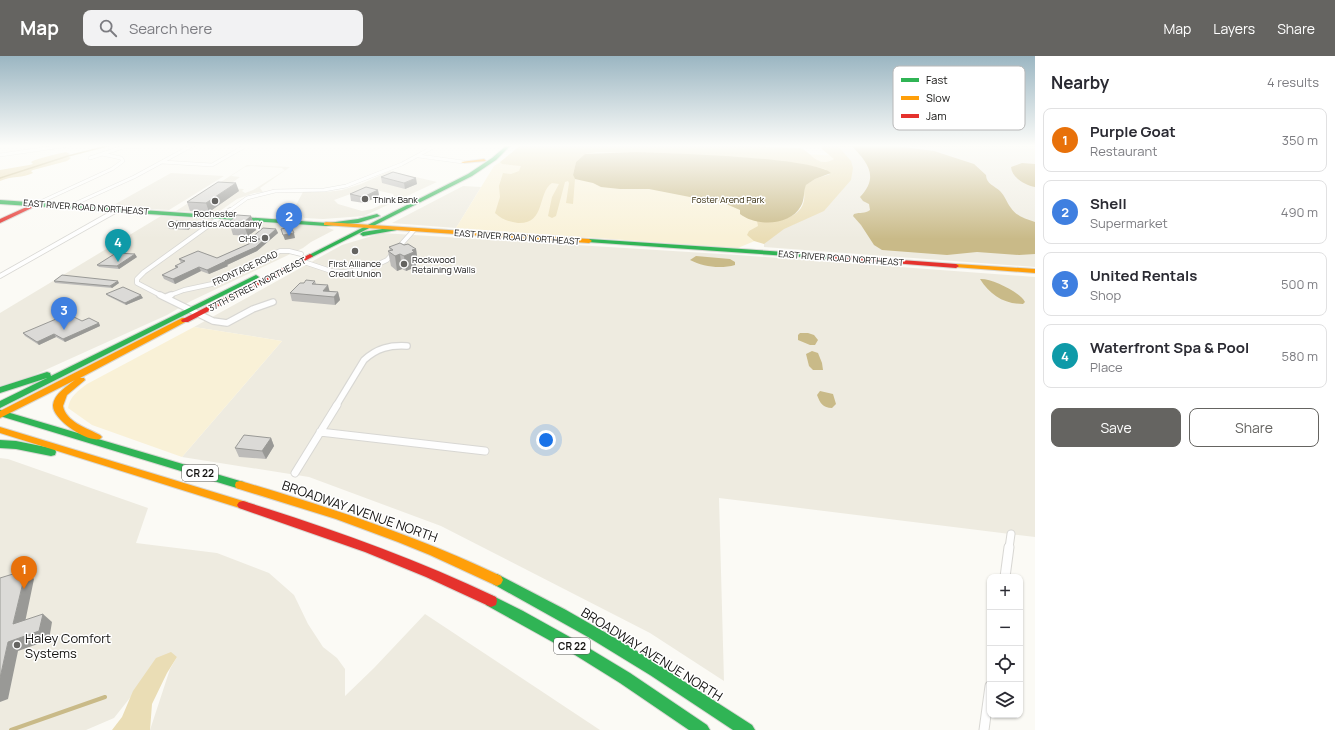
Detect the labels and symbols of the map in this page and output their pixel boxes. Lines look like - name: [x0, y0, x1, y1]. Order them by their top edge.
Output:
- legend: [893, 66, 1025, 130]
- text: Fast: [926, 72, 948, 87]
- text: Slow: [926, 90, 951, 105]
- text: Jam: [926, 108, 947, 123]
- place label: Think Bank: [373, 193, 418, 206]
- park label: Foster Arend Park: [692, 193, 765, 206]
- marker: Think Bank: [360, 194, 370, 204]
- street label: EAST RIVER ROAD NORTHEAST: [23, 196, 150, 218]
- marker: Rochester Gymnastics Accadamy: [210, 196, 220, 206]
- pin: 2: [276, 203, 302, 236]
- place label: Rochester Gymnastics Accadamy: [168, 207, 262, 230]
- street label: EAST RIVER ROAD NORTHEAST: [454, 226, 581, 248]
- pin: 4: [105, 229, 131, 262]
- place label: CHS: [239, 232, 257, 245]
- marker: CHS: [260, 233, 270, 243]
- marker: First Alliance Credit Union: [350, 246, 360, 256]
- street label: FRONTAGE ROAD: [210, 247, 280, 289]
- street label: EAST RIVER ROAD NORTHEAST: [778, 247, 905, 269]
- street label: 37TH STREET NORTHEAST: [206, 253, 309, 314]
- place label: Rockwood Retaining Walls: [412, 253, 476, 276]
- place label: First Alliance Credit Union: [329, 257, 381, 280]
- marker: Rockwood Retaining Walls: [399, 259, 409, 269]
- pin: 3: [51, 297, 77, 330]
- your location: [536, 430, 556, 450]
- road number: CR 22: [182, 465, 218, 481]
- street label: BROADWAY AVENUE NORTH: [280, 476, 440, 546]
- pin: 1: [11, 556, 37, 589]
- street label: BROADWAY AVENUE NORTH: [578, 603, 726, 705]
- place label: Haley Comfort Systems: [25, 629, 111, 662]
- road number: CR 22: [554, 638, 590, 654]
- marker: Haley Comfort Systems: [12, 640, 22, 650]

